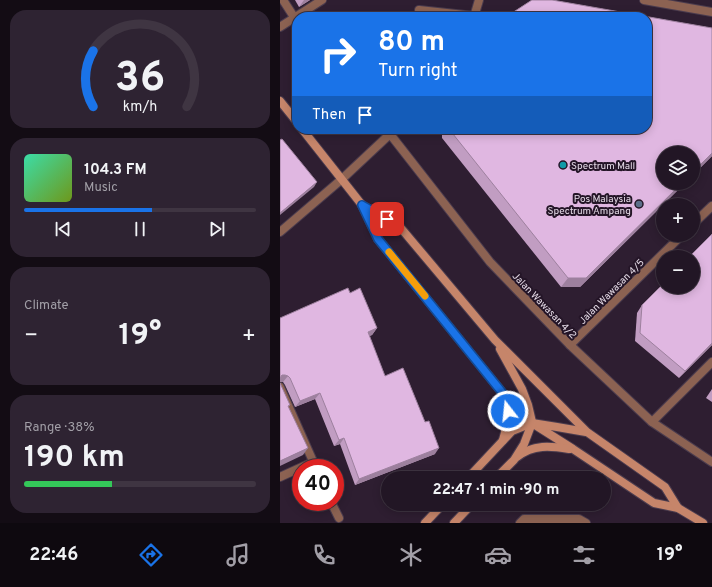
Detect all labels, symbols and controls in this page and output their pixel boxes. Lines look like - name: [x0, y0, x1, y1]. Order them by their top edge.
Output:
- text: 80 m: [378, 25, 445, 61]
- icon: right: [312, 28, 364, 80]
- text: 36: [115, 53, 165, 106]
- text: Turn right: [378, 60, 458, 83]
- text: km/h: [123, 98, 157, 116]
- icon: arrive: [354, 104, 376, 126]
- text: Then: [312, 106, 346, 125]
- map controls: [656, 146, 700, 294]
- button: layers: [656, 146, 700, 190]
- marker: Spectrum Mall: [558, 160, 568, 170]
- place label: Spectrum Mall: [571, 160, 635, 173]
- text: 104.3 FM: [84, 161, 147, 180]
- text: Music: [84, 180, 118, 196]
- place label: Pos Malaysia Spectrum Ampang: [547, 193, 631, 218]
- button: +: [656, 198, 700, 242]
- marker: Pos Malaysia Spectrum Ampang: [634, 199, 644, 209]
- pin: [370, 202, 404, 236]
- icon: arrive: [376, 208, 398, 230]
- icon: previous: [52, 218, 74, 240]
- icon: pause: [129, 218, 151, 240]
- icon: next: [206, 218, 228, 240]
- button: −: [656, 250, 700, 294]
- street label: Jalan Wawasan 4/5: [577, 257, 648, 328]
- street label: Jalan Wawasan 4/2: [509, 270, 579, 342]
- text: Climate: [24, 298, 69, 314]
- text: 19°: [119, 318, 161, 355]
- text: −: [24, 323, 38, 350]
- text: +: [242, 323, 256, 350]
- position arrow: [487, 390, 529, 432]
- text: Range · 38%: [24, 420, 94, 436]
- text: 190 km: [24, 440, 125, 477]
- speed limit sign: 40: [292, 459, 344, 511]
- text: 22:47 · 1 min · 90 m: [433, 481, 559, 500]
- icon: directions: [137, 541, 165, 569]
- icon: music: [224, 541, 252, 569]
- icon: phone: [310, 541, 338, 569]
- icon: climate: [397, 541, 425, 569]
- icon: car: [484, 541, 512, 569]
- icon: filters: [570, 541, 598, 569]
- text: 22:46: [29, 544, 78, 567]
- text: 19°: [657, 544, 683, 567]

